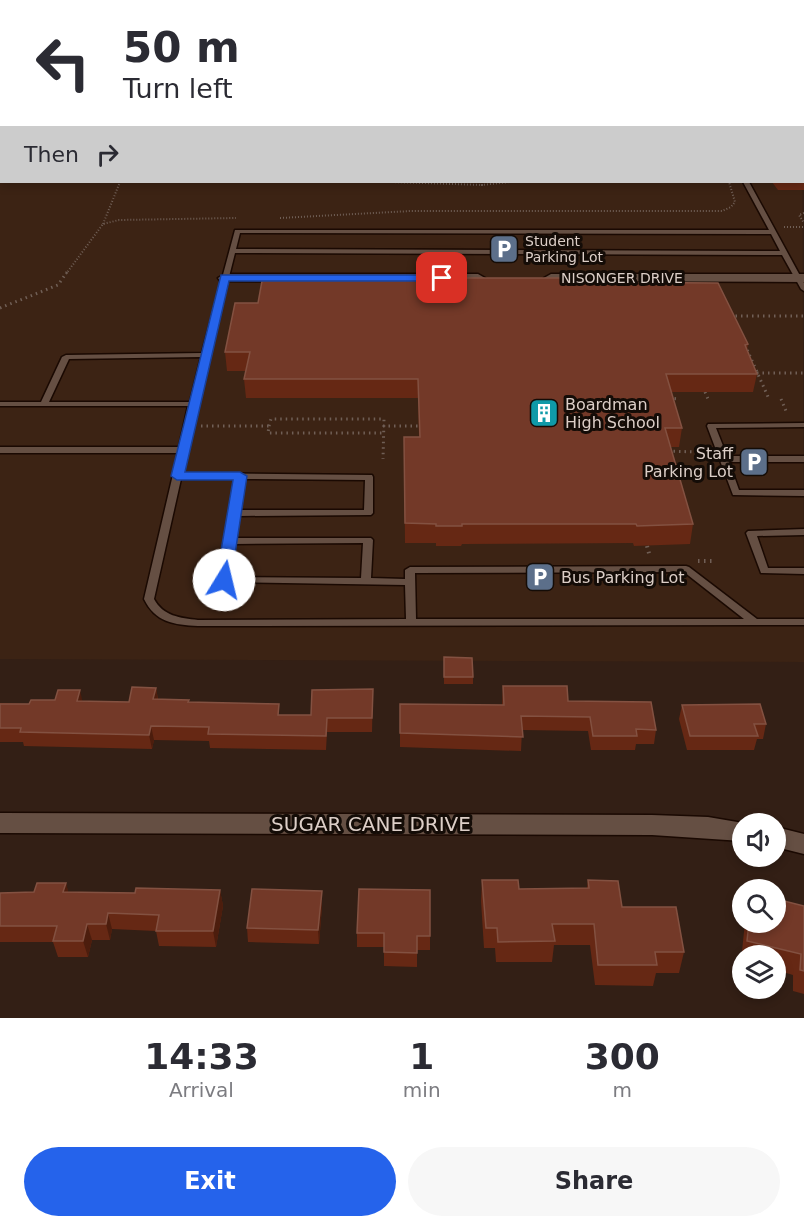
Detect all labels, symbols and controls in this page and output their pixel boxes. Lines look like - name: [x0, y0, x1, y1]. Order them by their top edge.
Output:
- text: 50 m: [123, 23, 240, 72]
- icon: left: [24, 24, 102, 102]
- text: Turn left: [123, 73, 233, 104]
- icon: right: [91, 138, 124, 171]
- text: Then: [24, 142, 79, 167]
- parking icon: Student Parking Lot: [488, 233, 520, 265]
- place label: Student Parking Lot: [525, 233, 603, 265]
- pin: [416, 252, 467, 303]
- icon: arrive: [425, 261, 458, 294]
- street label: NISONGER DRIVE: [561, 270, 683, 286]
- place label: Boardman High School: [565, 395, 660, 432]
- building icon: Boardman High School: [528, 397, 560, 429]
- place label: Staff Parking Lot: [644, 444, 734, 481]
- parking icon: Staff Parking Lot: [738, 446, 770, 478]
- position arrow: [192, 548, 256, 612]
- parking icon: Bus Parking Lot: [524, 561, 556, 593]
- place label: Bus Parking Lot: [561, 568, 685, 587]
- street label: SUGAR CANE DRIVE: [271, 812, 471, 836]
- map controls: [732, 813, 786, 999]
- button: sound: [732, 813, 786, 867]
- button: search: [732, 879, 786, 933]
- button: layers: [732, 945, 786, 999]
- text: 14:33: [144, 1036, 259, 1077]
- text: 1: [409, 1036, 434, 1077]
- text: 300: [585, 1036, 660, 1077]
- text: Arrival: [169, 1078, 234, 1102]
- text: min: [403, 1078, 441, 1102]
- text: m: [613, 1078, 632, 1102]
- button: Exit: [24, 1147, 396, 1216]
- button: Share: [408, 1147, 780, 1216]

